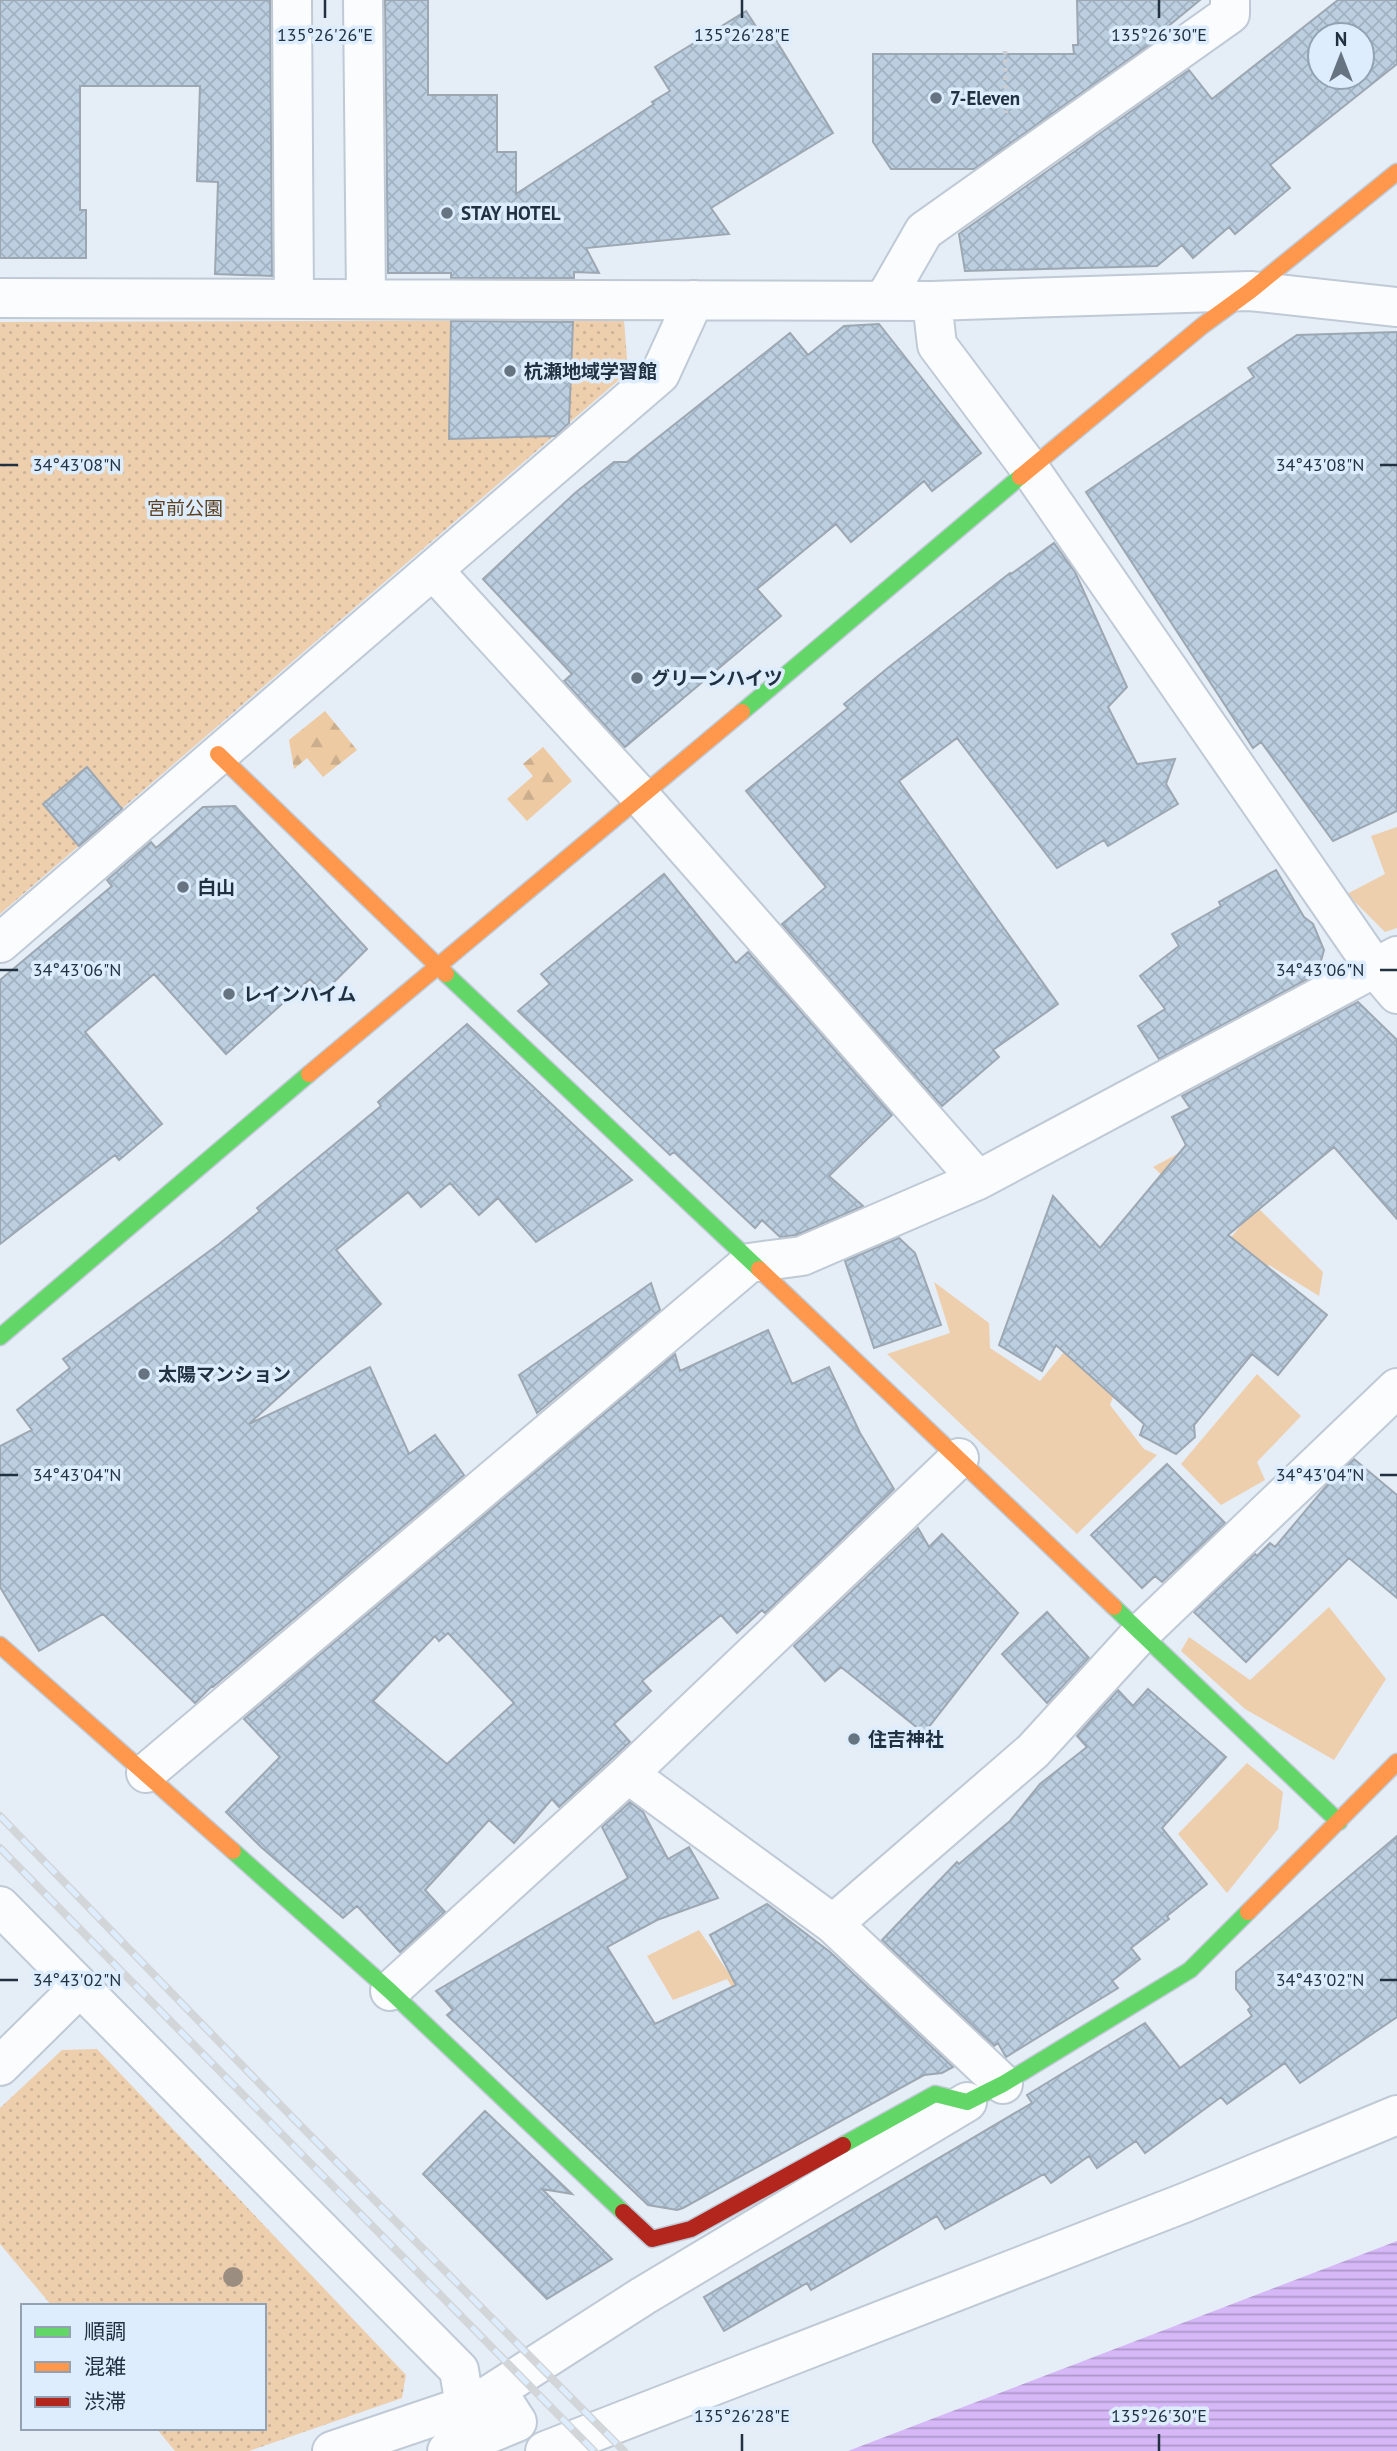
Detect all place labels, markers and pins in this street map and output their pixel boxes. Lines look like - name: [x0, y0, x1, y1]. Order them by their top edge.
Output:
- place label: 7-Eleven: [950, 86, 1020, 110]
- marker: 7-Eleven: [928, 90, 944, 106]
- place label: STAY HOTEL: [461, 201, 561, 225]
- marker: STAY HOTEL: [439, 205, 455, 221]
- place label: 杭瀬地域学習館: [524, 359, 657, 383]
- marker: 杭瀬地域学習館: [502, 363, 518, 379]
- place label: グリーンハイツ: [651, 666, 783, 690]
- marker: グリーンハイツ: [629, 670, 645, 686]
- place label: 白山: [197, 875, 235, 899]
- marker: 白山: [175, 879, 191, 895]
- place label: レインハイム: [243, 982, 356, 1006]
- marker: レインハイム: [221, 986, 237, 1002]
- place label: 太陽マンション: [158, 1362, 291, 1386]
- marker: 太陽マンション: [136, 1366, 152, 1382]
- place label: 住吉神社: [868, 1727, 944, 1751]
- marker: 住吉神社: [846, 1731, 862, 1747]

